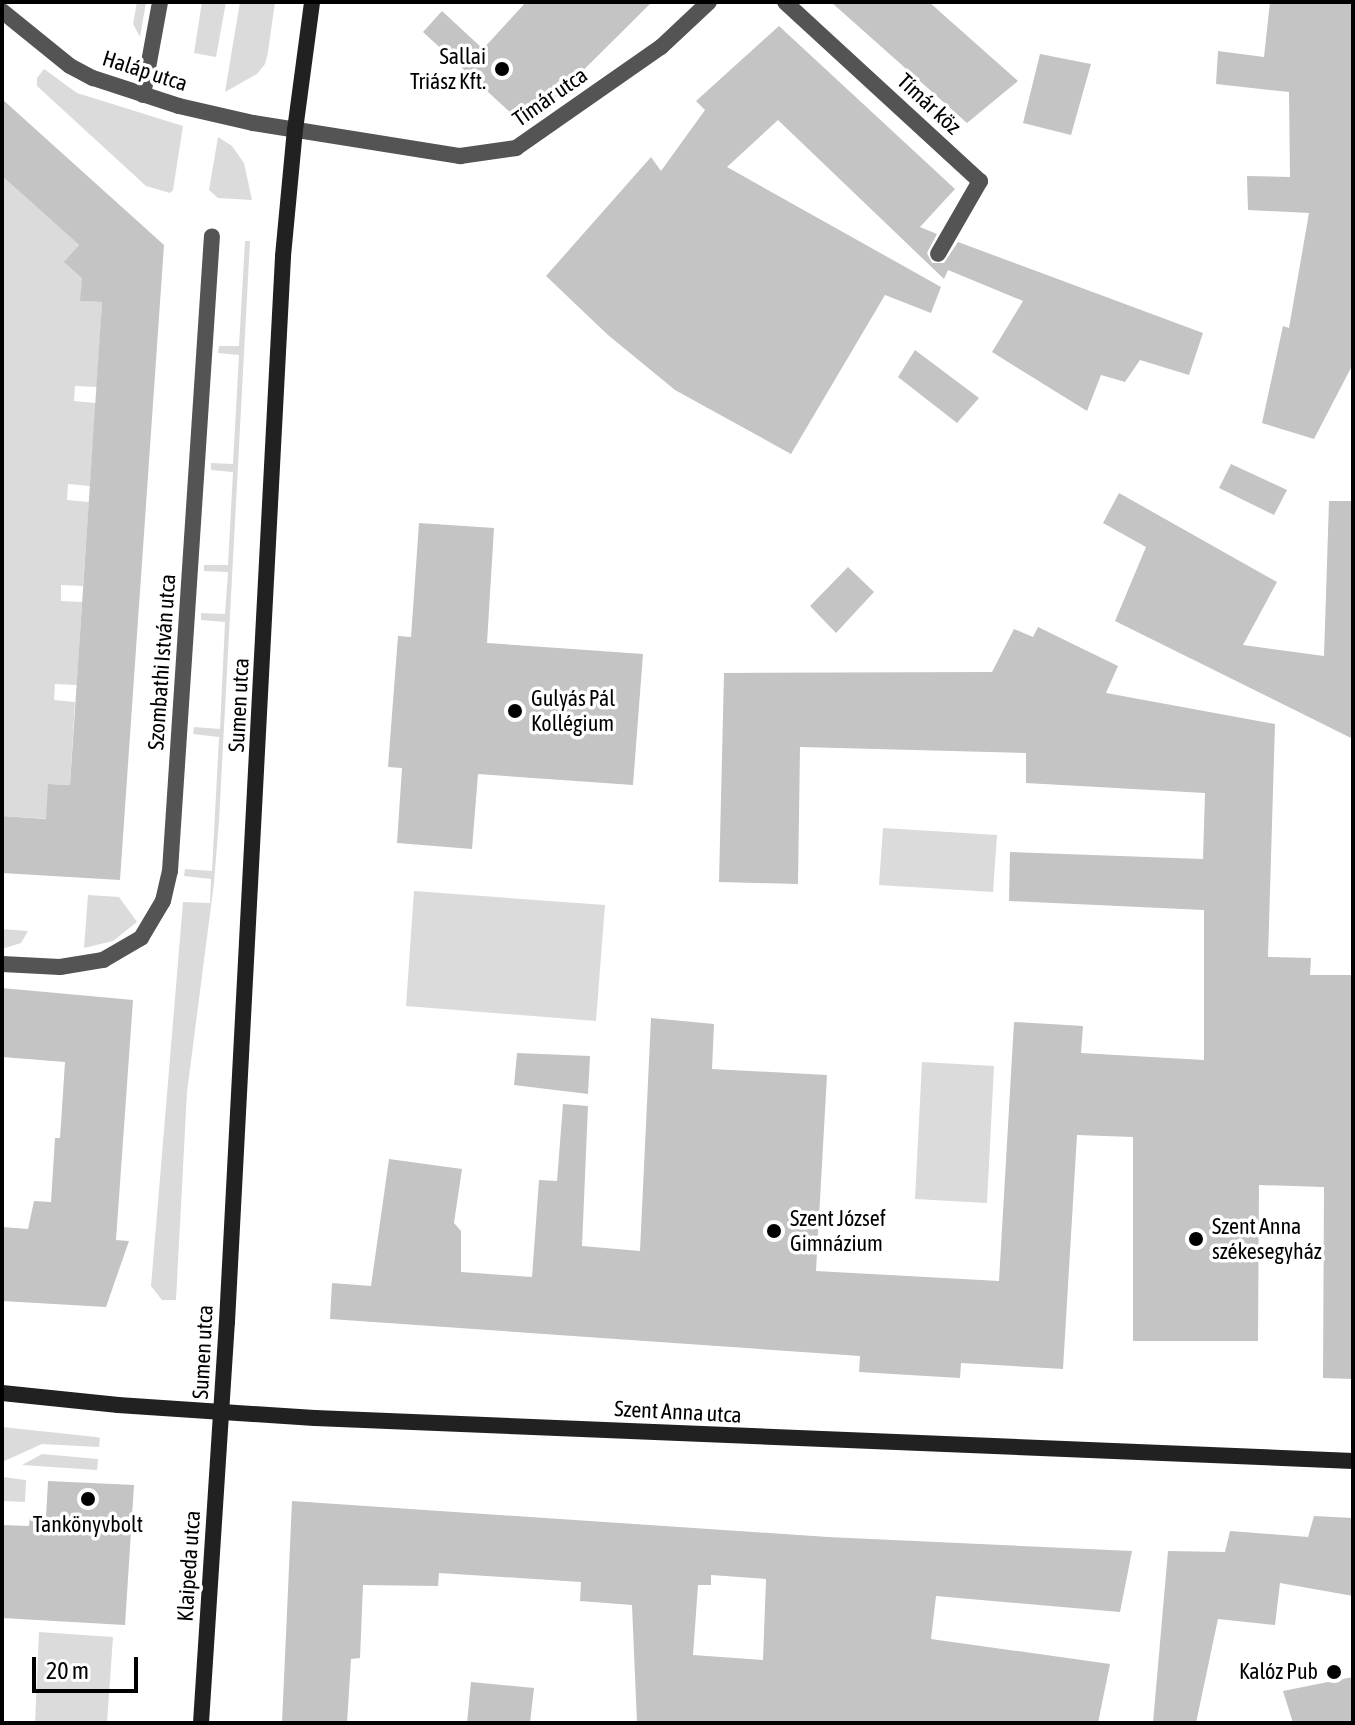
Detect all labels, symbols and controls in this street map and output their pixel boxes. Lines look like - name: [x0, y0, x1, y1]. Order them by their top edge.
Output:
- place label: Sallai Triász Kft.: [410, 43, 486, 94]
- street label: Haláp utca: [99, 45, 191, 97]
- marker: Sallai Triász Kft.: [493, 60, 511, 78]
- street label: Tímár utca: [508, 62, 592, 132]
- street label: Tímár köz: [892, 68, 966, 140]
- street label: Szombathi István utca: [143, 573, 181, 751]
- street label: Sumen utca: [223, 657, 255, 753]
- place label: Gulyás Pál Kollégium: [531, 685, 615, 736]
- marker: Gulyás Pál Kollégium: [506, 702, 524, 720]
- place label: Szent József Gimnázium: [790, 1205, 886, 1256]
- place label: Szent Anna székesegyház: [1212, 1213, 1322, 1264]
- marker: Szent József Gimnázium: [765, 1222, 783, 1240]
- marker: Szent Anna székesegyház: [1187, 1230, 1205, 1248]
- street label: Sumen utca: [187, 1304, 219, 1400]
- street label: Szent Anna utca: [614, 1395, 742, 1429]
- marker: Tankönyvbolt: [79, 1490, 97, 1508]
- street label: Klaipeda utca: [172, 1510, 206, 1622]
- place label: Tankönyvbolt: [33, 1512, 143, 1538]
- scale bar: [36, 1641, 142, 1691]
- text: 20 m: [46, 1657, 89, 1684]
- place label: Kalóz Pub: [1239, 1659, 1318, 1685]
- marker: Kalóz Pub: [1325, 1663, 1343, 1681]

